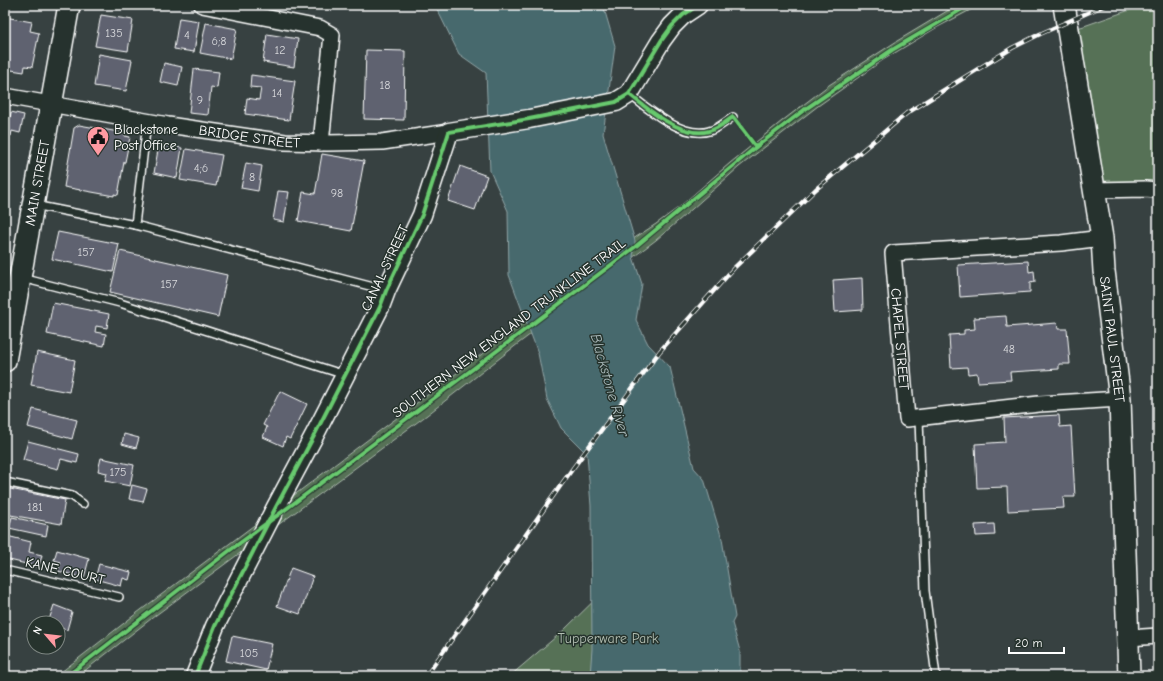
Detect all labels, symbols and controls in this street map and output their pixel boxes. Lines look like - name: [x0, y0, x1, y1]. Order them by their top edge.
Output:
- house number: 135: [105, 26, 123, 40]
- house number: 4: [184, 28, 190, 42]
- house number: 6;8: [211, 34, 227, 48]
- house number: 12: [274, 43, 286, 57]
- house number: 18: [380, 78, 390, 92]
- house number: 14: [272, 86, 282, 100]
- house number: 9: [197, 93, 203, 107]
- place label: Blackstone Post Office: [114, 121, 178, 154]
- street label: BRIDGE STREET: [198, 121, 301, 151]
- public building icon: Blackstone Post Office: [85, 124, 111, 157]
- street label: MAIN STREET: [21, 138, 53, 227]
- house number: 4;6: [194, 161, 208, 175]
- house number: 8: [249, 170, 255, 184]
- house number: 98: [331, 186, 343, 200]
- street label: CANAL STREET: [358, 221, 413, 314]
- street label: SOUTHERN NEW ENGLAND TRUNKLINE TRAIL: [389, 235, 629, 421]
- house number: 157: [78, 245, 95, 259]
- street label: SAINT PAUL STREET: [1096, 275, 1129, 404]
- house number: 157: [161, 277, 178, 291]
- street label: CHAPEL STREET: [887, 287, 913, 392]
- water label: Blackstone River: [587, 331, 634, 440]
- house number: 48: [1003, 342, 1015, 356]
- house number: 175: [110, 465, 126, 479]
- house number: 181: [27, 500, 43, 514]
- street label: KANE COURT: [24, 554, 107, 589]
- north arrow: [26, 615, 66, 655]
- text: N: [30, 624, 45, 637]
- scale bar: [1009, 629, 1064, 655]
- park label: Tupperware Park: [557, 630, 659, 647]
- text: 20 m: [1015, 636, 1043, 650]
- house number: 105: [240, 646, 258, 660]

